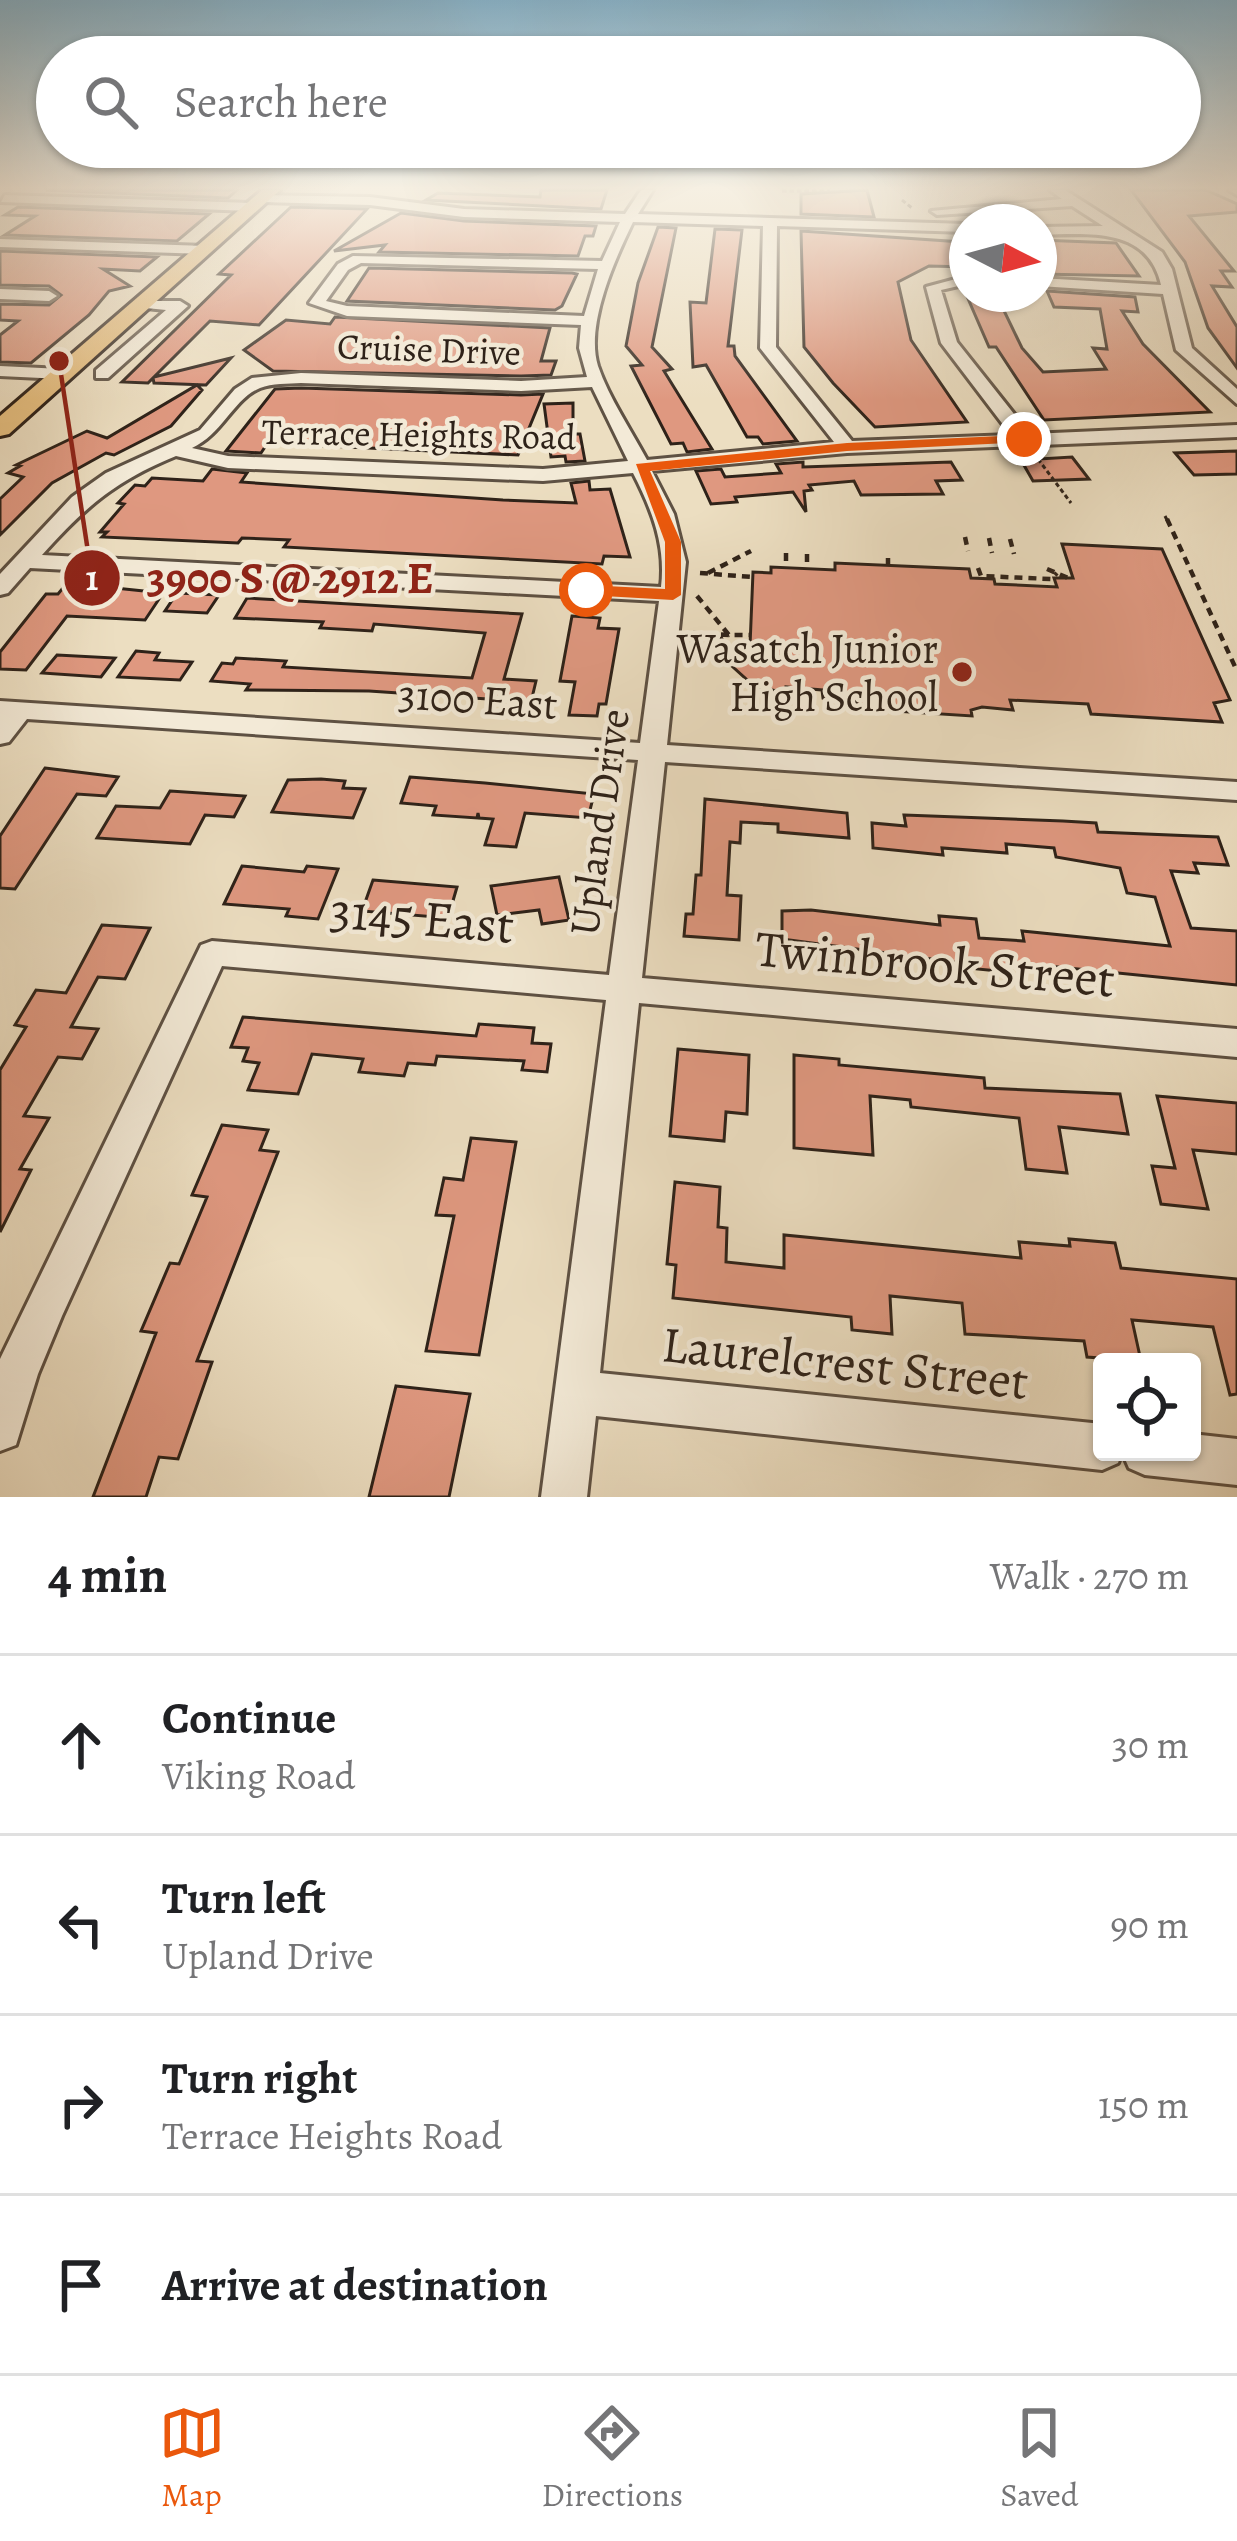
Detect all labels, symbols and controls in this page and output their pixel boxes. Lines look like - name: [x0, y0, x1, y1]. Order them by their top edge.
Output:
- search box: [36, 36, 1201, 168]
- icon: search: [78, 69, 144, 135]
- text: Search here: [174, 71, 388, 133]
- north arrow: [949, 204, 1057, 312]
- street label: Cruise Drive: [336, 321, 522, 377]
- street label: Terrace Heights Road: [262, 407, 577, 461]
- route end: [997, 412, 1051, 466]
- callout: 3900 S @ 2912 E: [62, 537, 457, 618]
- text: 3900 S @ 2912 E: [146, 547, 434, 609]
- text: 1: [86, 553, 99, 602]
- route start: [559, 563, 613, 617]
- place label: Wasatch Junior High School: [676, 620, 938, 725]
- marker: Wasatch Junior High School: [949, 659, 975, 685]
- street label: 3100 East: [397, 665, 560, 733]
- street label: Upland Drive: [555, 705, 643, 939]
- street label: 3145 East: [327, 875, 517, 961]
- street label: Twinbrook Street: [753, 913, 1117, 1015]
- street label: Laurelcrest Street: [658, 1309, 1032, 1417]
- map controls: [1093, 1353, 1201, 1461]
- button: locate: [1093, 1353, 1201, 1461]
- text: 4 min: [48, 1540, 167, 1610]
- text: Walk · 270 m: [990, 1549, 1189, 1602]
- text: Continue: [162, 1687, 336, 1749]
- icon: ahead: [48, 1712, 114, 1778]
- text: 30 m: [1112, 1718, 1189, 1771]
- text: Viking Road: [162, 1749, 355, 1802]
- text: Turn left: [162, 1867, 326, 1929]
- icon: left: [48, 1892, 114, 1958]
- text: 90 m: [1110, 1898, 1189, 1951]
- text: Upland Drive: [162, 1929, 374, 1982]
- text: Turn right: [162, 2047, 357, 2109]
- icon: right: [48, 2072, 114, 2138]
- text: 150 m: [1098, 2078, 1189, 2131]
- text: Terrace Heights Road: [162, 2109, 502, 2162]
- icon: arrive: [48, 2252, 114, 2318]
- text: Arrive at destination: [162, 2254, 548, 2316]
- tab: Map: [159, 2400, 225, 2517]
- tab: Directions: [542, 2400, 683, 2517]
- tab: Saved: [1000, 2400, 1078, 2517]

